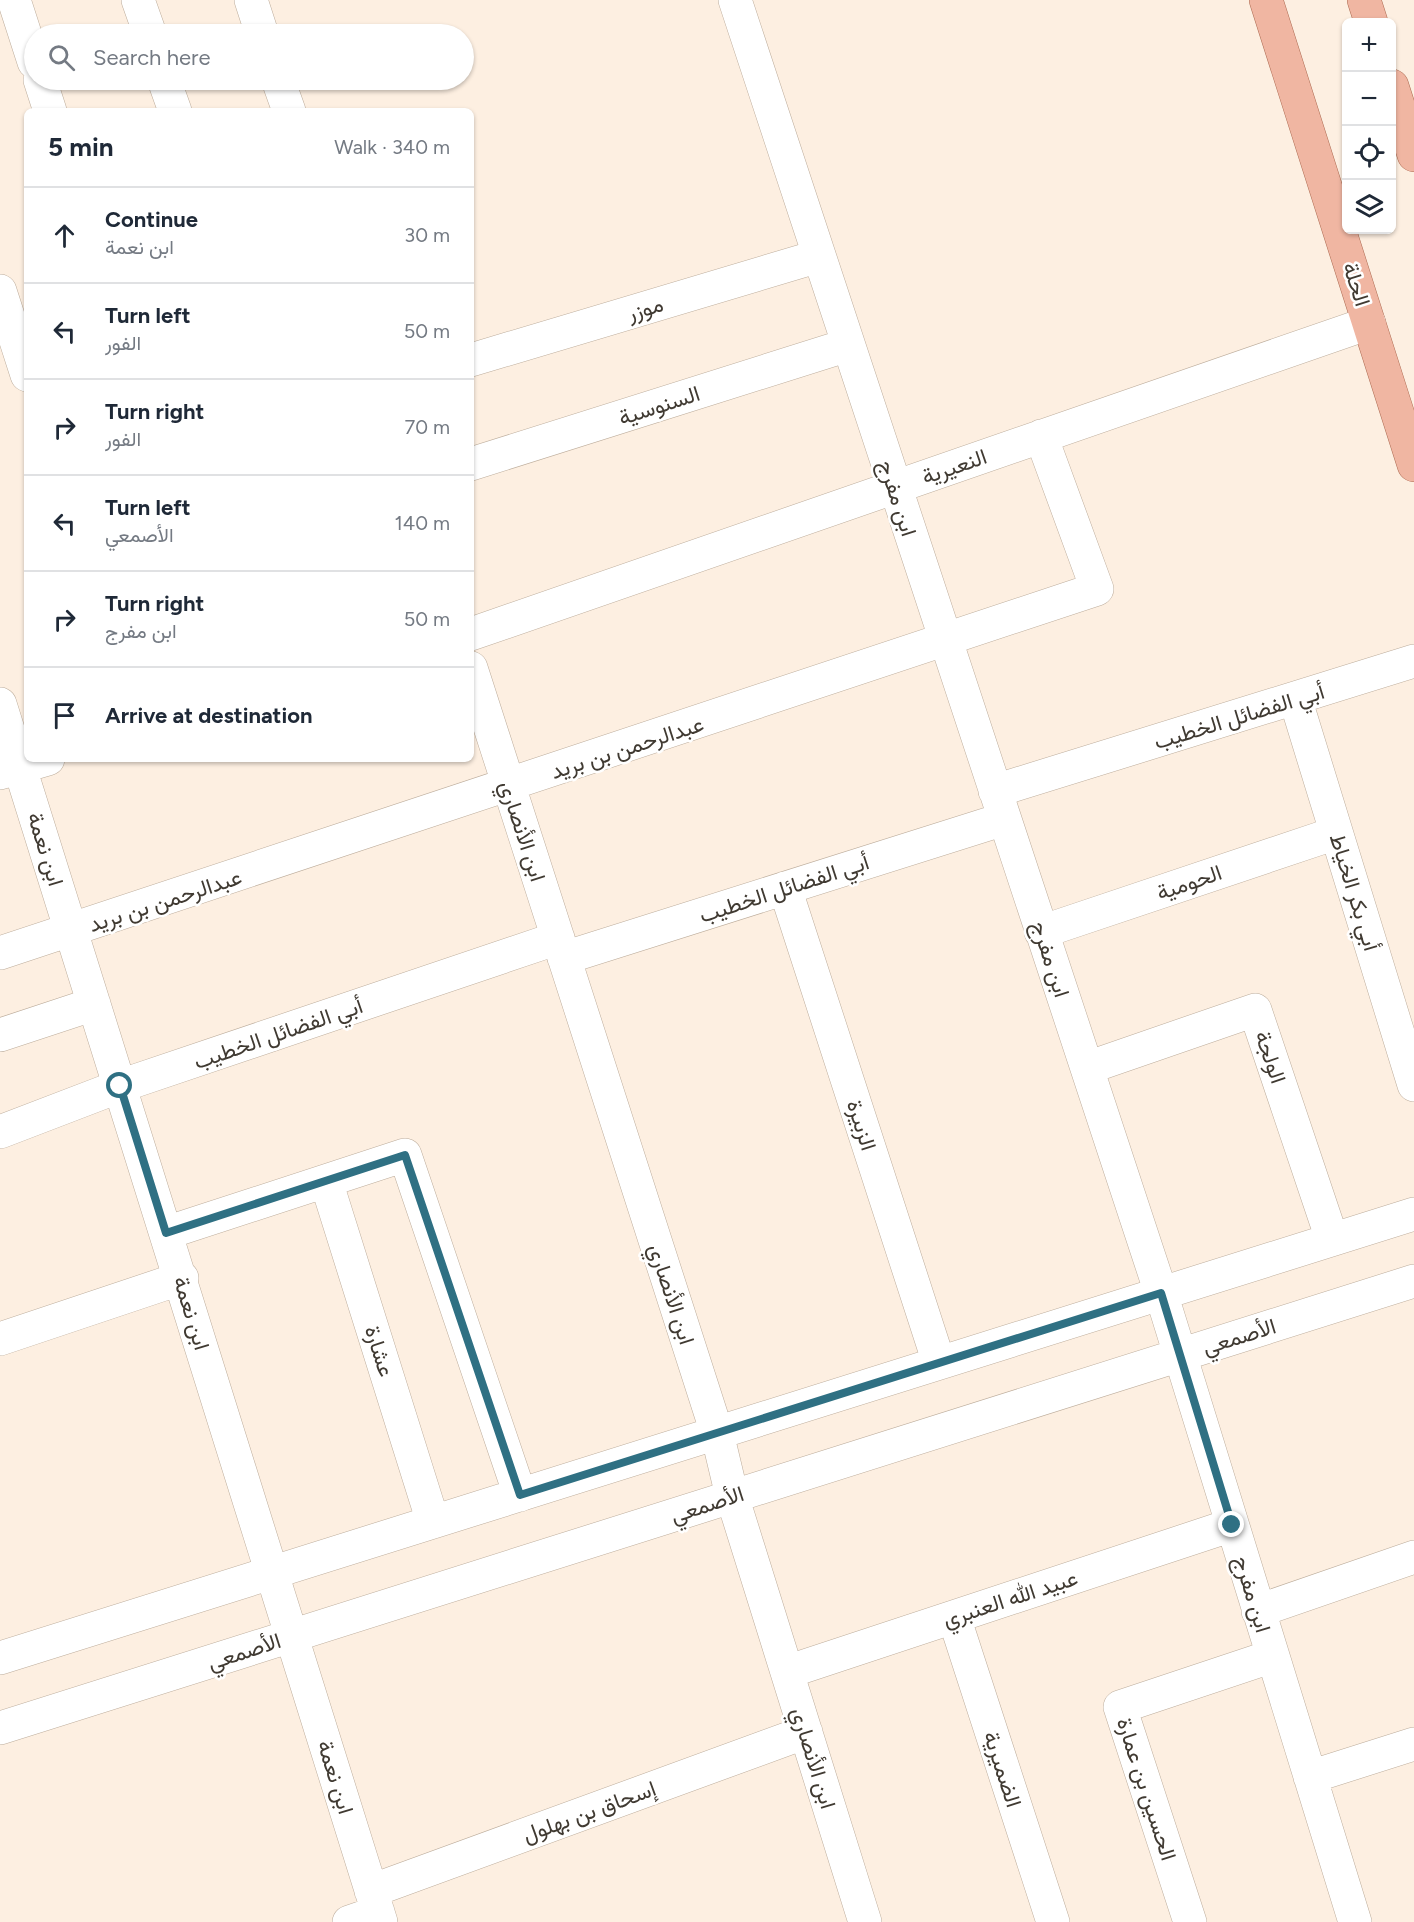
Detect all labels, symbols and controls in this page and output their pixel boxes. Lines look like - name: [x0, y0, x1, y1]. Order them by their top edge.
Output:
- map controls: [1342, 18, 1396, 234]
- button: +: [1342, 18, 1396, 72]
- search box: [24, 24, 474, 90]
- icon: search: [45, 41, 78, 74]
- text: Search here: [93, 44, 211, 71]
- button: −: [1342, 72, 1396, 126]
- button: locate: [1342, 126, 1396, 180]
- text: 5 min: [48, 131, 114, 163]
- text: Walk · 340 m: [334, 135, 450, 159]
- button: layers: [1342, 180, 1396, 234]
- text: Continue: [105, 206, 198, 233]
- icon: ahead: [48, 219, 81, 252]
- text: 30 m: [404, 223, 450, 247]
- text: ابن نعمة: [105, 235, 174, 259]
- street label: الحلة: [1337, 259, 1376, 310]
- street label: موزر: [623, 290, 666, 327]
- text: Turn left: [105, 302, 191, 329]
- icon: left: [48, 315, 81, 348]
- text: 50 m: [404, 319, 450, 343]
- text: الفور: [105, 331, 141, 355]
- street label: السنوسية: [615, 380, 703, 431]
- text: Turn right: [105, 398, 204, 425]
- icon: right: [48, 411, 81, 444]
- text: 70 m: [404, 415, 450, 439]
- text: الفور: [105, 427, 141, 451]
- street label: النعيرية: [918, 443, 990, 490]
- street label: ابن مفرج: [872, 457, 923, 540]
- text: Turn left: [105, 494, 191, 521]
- icon: left: [48, 507, 81, 540]
- text: 140 m: [395, 511, 450, 535]
- text: الأصمعي: [105, 523, 174, 547]
- text: Turn right: [105, 590, 204, 617]
- icon: right: [48, 603, 81, 636]
- text: 50 m: [404, 607, 450, 631]
- text: ابن مفرج: [105, 619, 177, 643]
- street label: أبي الفضائل الخطيب: [1151, 678, 1329, 760]
- icon: arrive: [48, 699, 81, 732]
- text: Arrive at destination: [105, 702, 313, 729]
- street label: عبدالرحمن بن بريد: [547, 710, 707, 785]
- street label: ابن الأنصاري: [489, 777, 552, 887]
- street label: ابن نعمة: [22, 809, 70, 889]
- street label: أبي بكر الخياط: [1319, 830, 1385, 956]
- street label: أبي الفضائل الخطيب: [696, 848, 874, 933]
- street label: الحومية: [1153, 859, 1225, 906]
- street label: عبدالرحمن بن بريد: [85, 863, 245, 938]
- street label: ابن مفرج: [1025, 918, 1076, 1001]
- street label: أبي الفضائل الخطيب: [190, 992, 368, 1080]
- street label: الولجة: [1249, 1027, 1292, 1087]
- route start: [106, 1072, 132, 1098]
- street label: الزبيرة: [841, 1096, 882, 1154]
- street label: ابن الأنصاري: [638, 1240, 701, 1350]
- street label: ابن نعمة: [168, 1273, 216, 1353]
- street label: الأصمعي: [1199, 1313, 1281, 1365]
- street label: عشارة: [359, 1322, 400, 1380]
- street label: الأصمعي: [667, 1480, 749, 1534]
- route end: [1218, 1511, 1244, 1537]
- street label: ابن مفرج: [1227, 1553, 1277, 1636]
- street label: عبيد الله العنبري: [939, 1564, 1083, 1638]
- street label: الأصمعي: [204, 1627, 286, 1681]
- street label: ابن الأنصاري: [781, 1704, 842, 1814]
- street label: الحسين بن عمارة: [1111, 1714, 1182, 1864]
- street label: الضميرية: [978, 1728, 1027, 1811]
- street label: ابن نعمة: [312, 1737, 360, 1817]
- street label: إسحاق بن بهلول: [519, 1775, 660, 1849]

